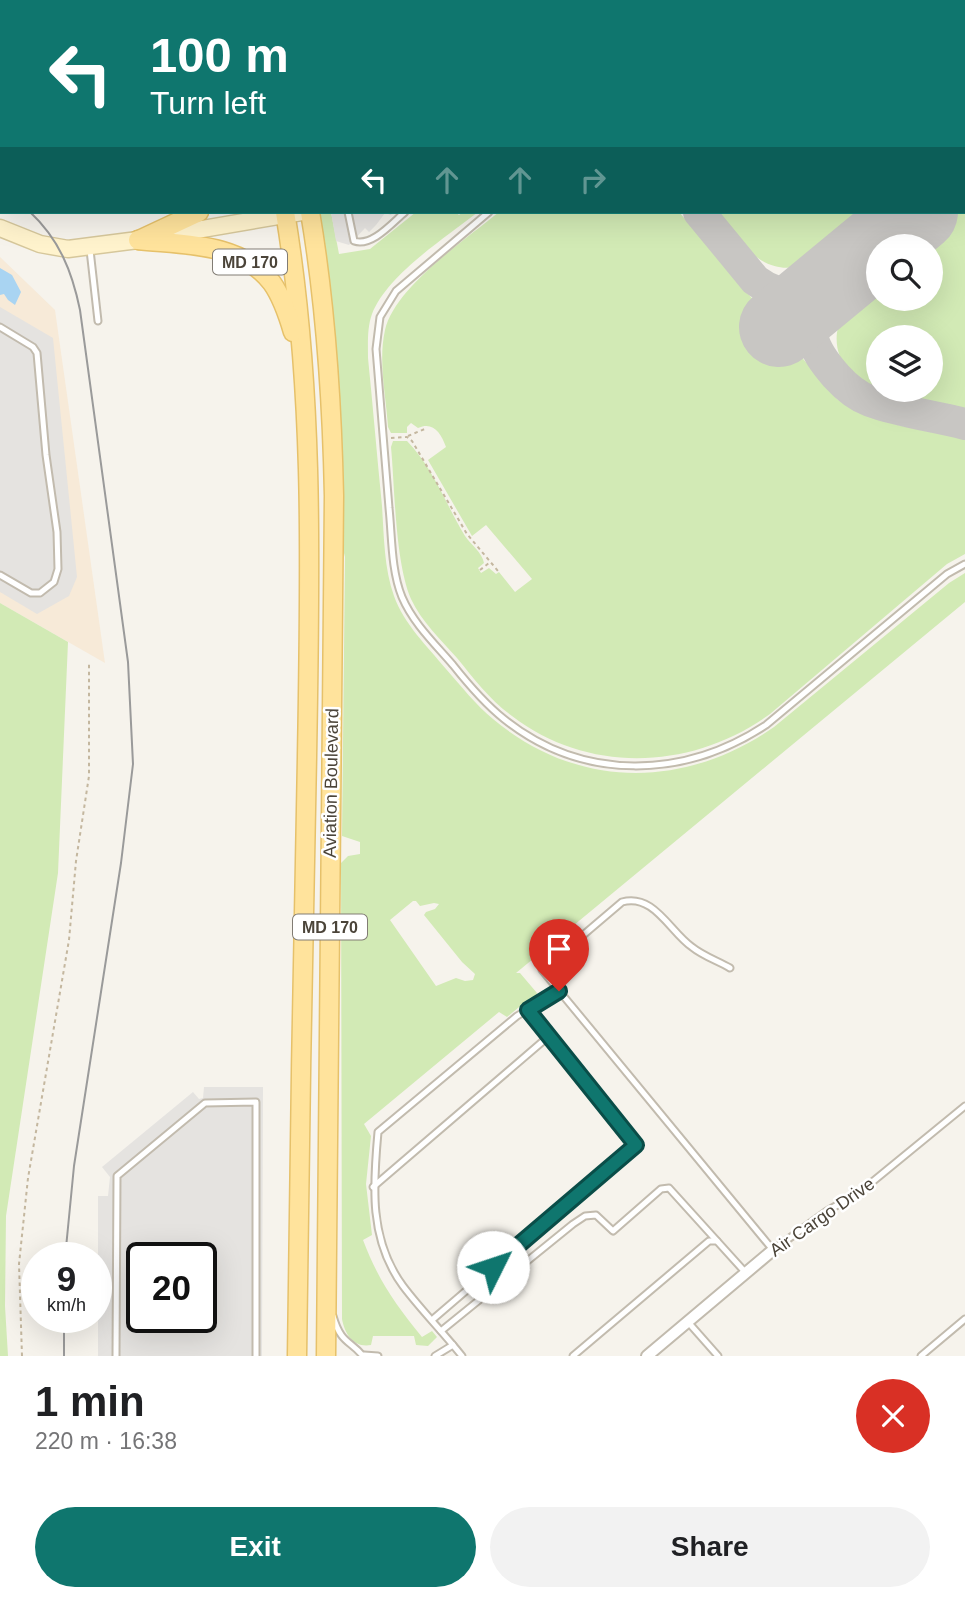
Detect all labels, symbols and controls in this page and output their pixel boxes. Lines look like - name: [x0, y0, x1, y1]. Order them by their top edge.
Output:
- icon: left: [35, 28, 126, 119]
- text: 100 m: [150, 28, 289, 82]
- text: Turn left: [150, 85, 266, 121]
- icon: left: [355, 161, 393, 199]
- icon: ahead: [428, 161, 466, 199]
- icon: ahead: [501, 161, 539, 199]
- icon: right: [574, 161, 612, 199]
- map controls: [866, 234, 943, 402]
- button: search: [866, 234, 943, 311]
- road number: MD 170: [213, 250, 287, 274]
- button: layers: [866, 325, 943, 402]
- street label: Aviation Boulevard: [320, 708, 342, 858]
- road number: MD 170: [293, 914, 367, 939]
- pin: [529, 919, 589, 991]
- icon: arrive: [540, 930, 578, 968]
- street label: Air Cargo Drive: [766, 1174, 878, 1260]
- position arrow: [456, 1230, 530, 1304]
- speed limit sign: 20: [126, 1242, 217, 1333]
- text: 9: [57, 1259, 76, 1298]
- text: km/h: [47, 1295, 86, 1315]
- text: 1 min: [35, 1378, 145, 1425]
- button: close: [856, 1379, 930, 1453]
- text: 220 m · 16:38: [35, 1428, 177, 1454]
- button: Exit: [35, 1507, 476, 1587]
- button: Share: [490, 1507, 930, 1587]

